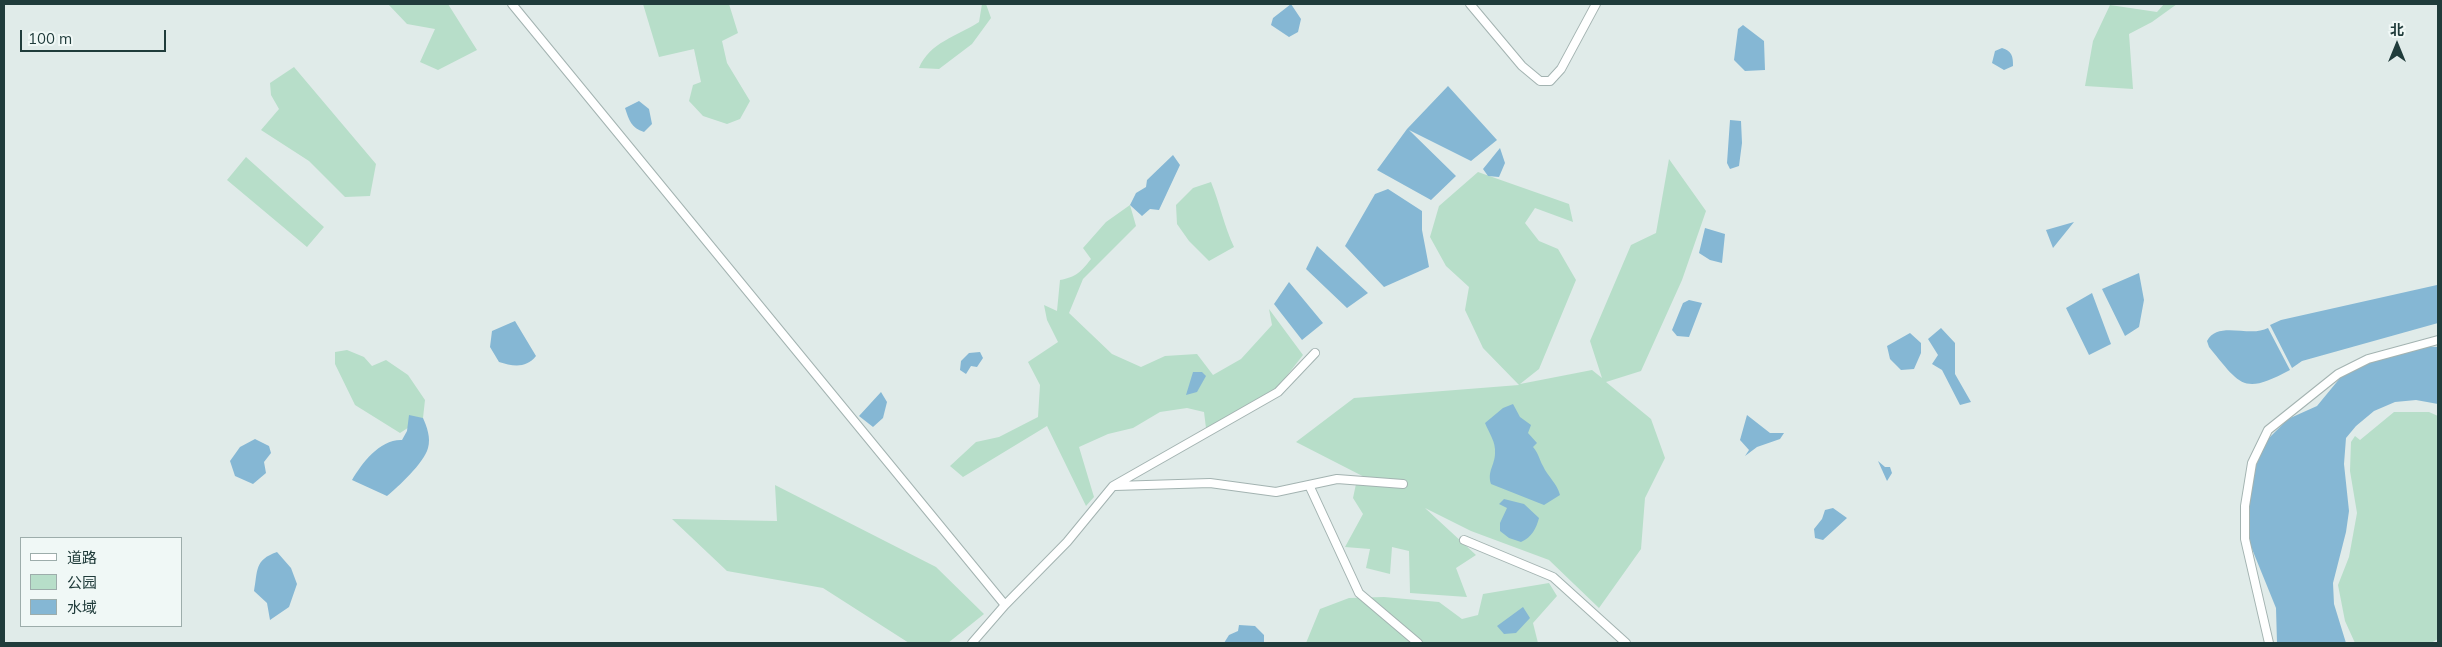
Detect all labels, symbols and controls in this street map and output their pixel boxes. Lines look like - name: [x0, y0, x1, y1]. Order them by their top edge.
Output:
- scale bar: [22, 20, 169, 52]
- north arrow: [2372, 20, 2422, 70]
- text: 北: [2390, 21, 2404, 39]
- text: 100 m: [28, 29, 72, 48]
- legend: [20, 537, 182, 627]
- text: 道路: [67, 548, 97, 567]
- text: 公园: [67, 573, 97, 592]
- text: 水域: [67, 598, 97, 617]

